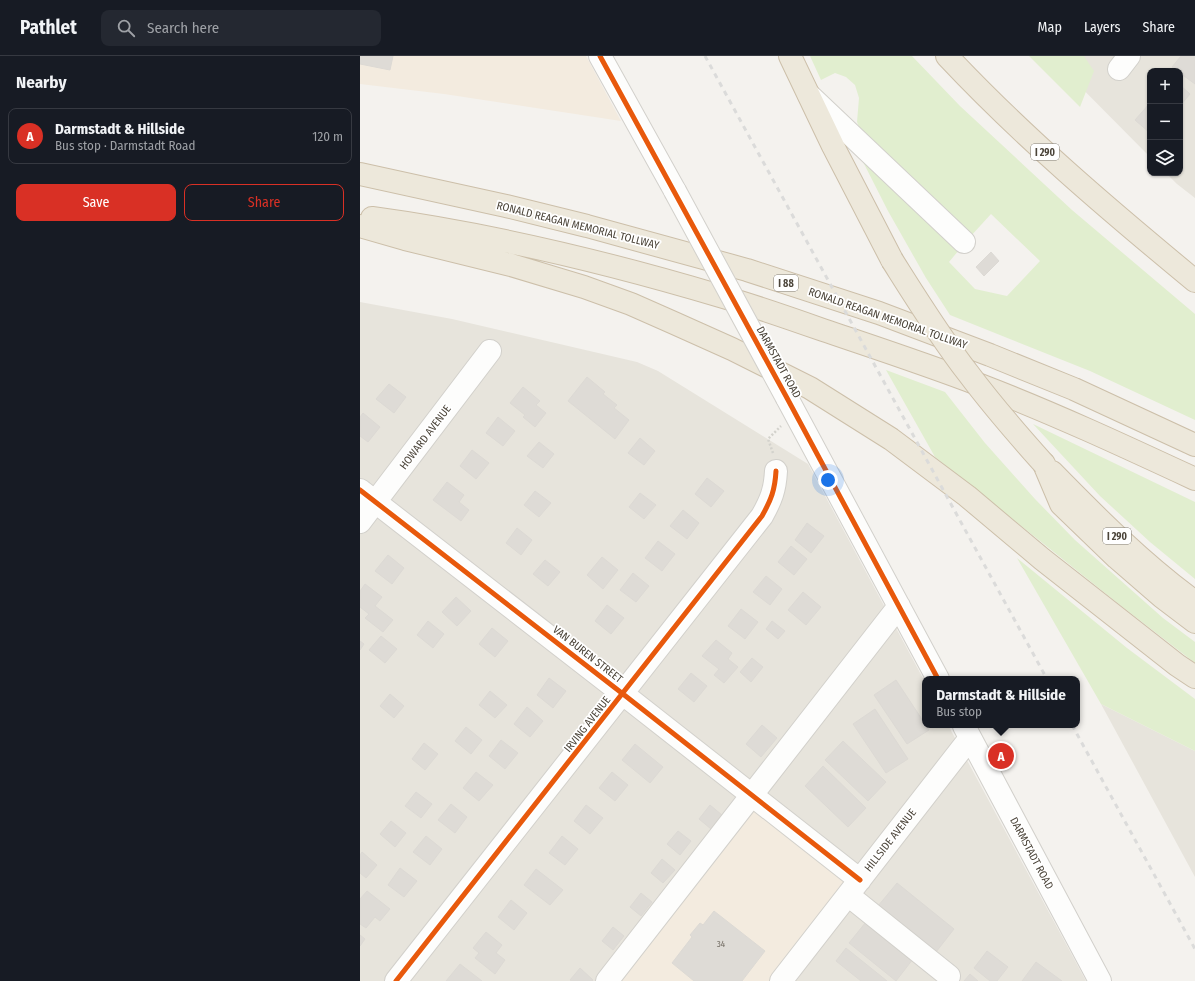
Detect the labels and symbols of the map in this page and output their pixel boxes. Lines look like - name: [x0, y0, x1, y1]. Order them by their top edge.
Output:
- road number: I 290: [1031, 144, 1059, 160]
- street label: RONALD REAGAN MEMORIAL TOLLWAY: [495, 199, 661, 252]
- road number: I 88: [774, 275, 798, 291]
- street label: RONALD REAGAN MEMORIAL TOLLWAY: [807, 285, 969, 352]
- street label: DARMSTADT ROAD: [754, 324, 804, 400]
- street label: HOWARD AVENUE: [397, 403, 454, 472]
- your location: [818, 470, 838, 490]
- road number: I 290: [1103, 528, 1131, 544]
- street label: VAN BUREN STREET: [550, 623, 626, 686]
- street label: IRVING AVENUE: [561, 694, 613, 755]
- pin: A: [988, 741, 1014, 771]
- street label: HILLSIDE AVENUE: [862, 806, 919, 874]
- street label: DARMSTADT ROAD: [1007, 815, 1056, 892]
- house number: 34: [717, 939, 726, 949]

